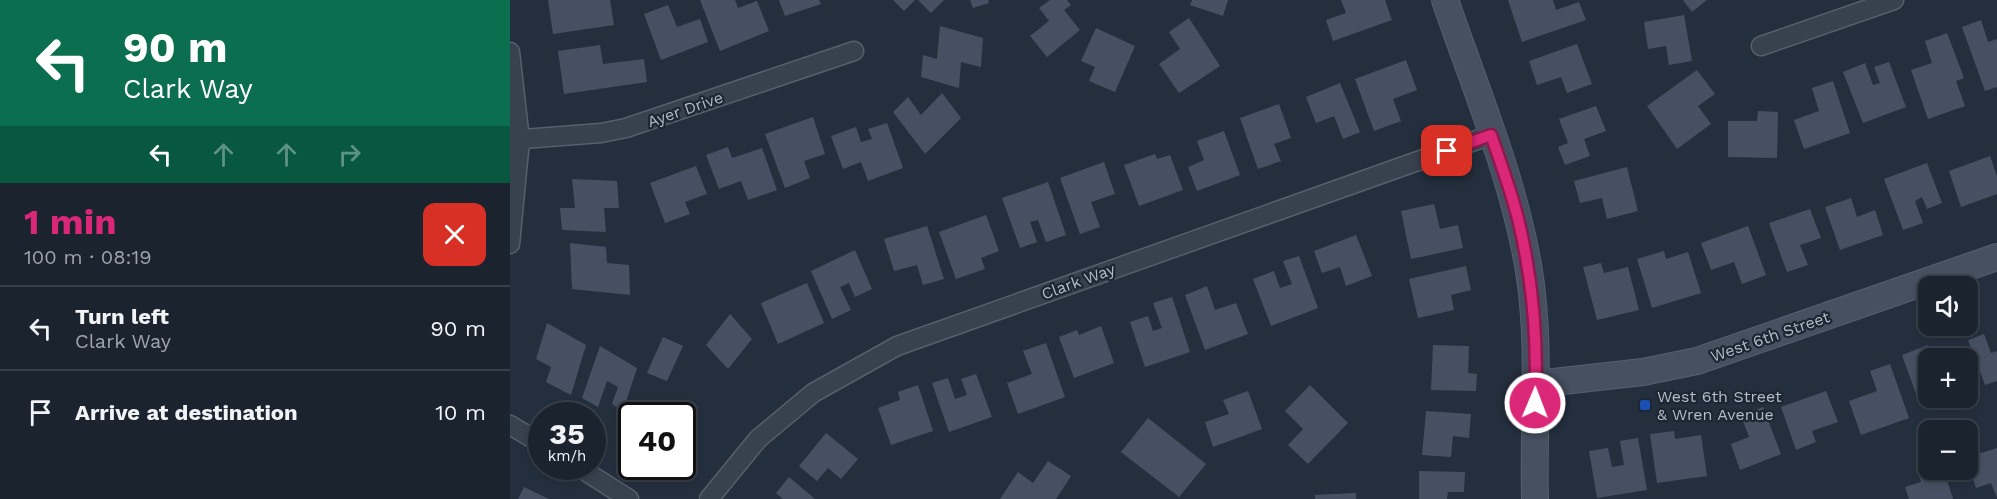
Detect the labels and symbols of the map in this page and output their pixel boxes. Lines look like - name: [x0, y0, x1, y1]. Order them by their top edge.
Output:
- street label: Ayer Drive: [645, 88, 725, 131]
- pin: [1421, 125, 1472, 176]
- street label: Clark Way: [1039, 259, 1118, 304]
- street label: West 6th Street: [1708, 307, 1832, 366]
- position arrow: [1503, 371, 1567, 435]
- place label: West 6th Street & Wren Avenue: [1657, 387, 1782, 424]
- marker: West 6th Street & Wren Avenue: [1638, 398, 1652, 412]
- speed limit sign: 40: [618, 402, 696, 480]

